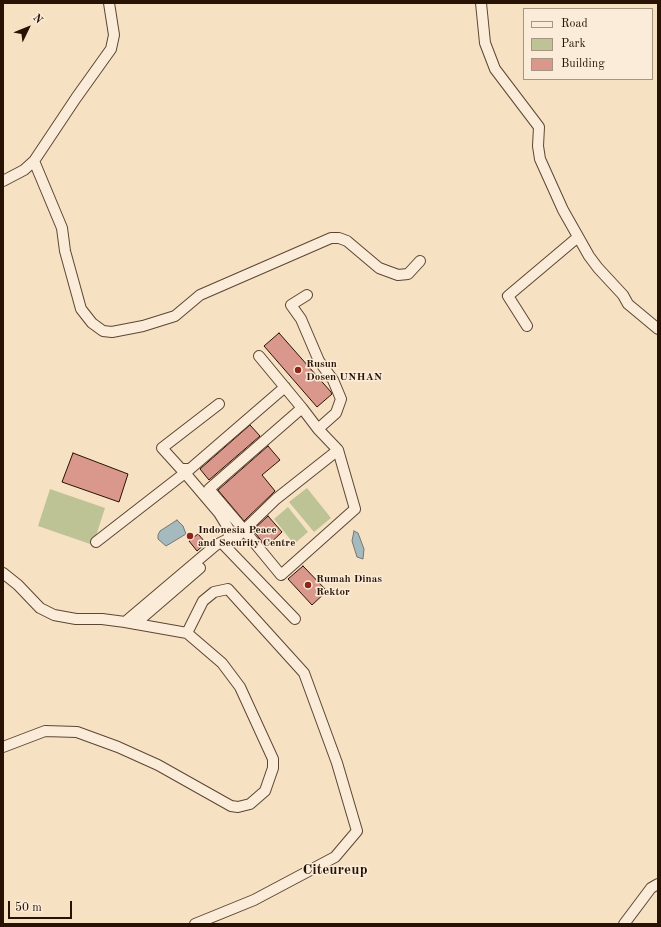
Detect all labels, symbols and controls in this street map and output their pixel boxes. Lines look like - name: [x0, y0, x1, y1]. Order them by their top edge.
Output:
- north arrow: [8, 8, 48, 48]
- legend: [523, 8, 653, 80]
- text: N: [30, 13, 44, 26]
- text: Road: [561, 18, 588, 30]
- text: Park: [561, 38, 586, 50]
- text: Building: [561, 58, 605, 70]
- place label: Rusun Dosen UNHAN: [306, 357, 382, 383]
- marker: Rusun Dosen UNHAN: [293, 365, 303, 375]
- place label: Indonesia Peace and Security Centre: [198, 523, 295, 549]
- marker: Indonesia Peace and Security Centre: [185, 531, 195, 541]
- place label: Rumah Dinas Rektor: [316, 572, 382, 598]
- marker: Rumah Dinas Rektor: [303, 580, 313, 590]
- district label: Citeureup: [302, 861, 368, 879]
- scale bar: [10, 893, 74, 919]
- text: 50 m: [15, 902, 42, 914]

